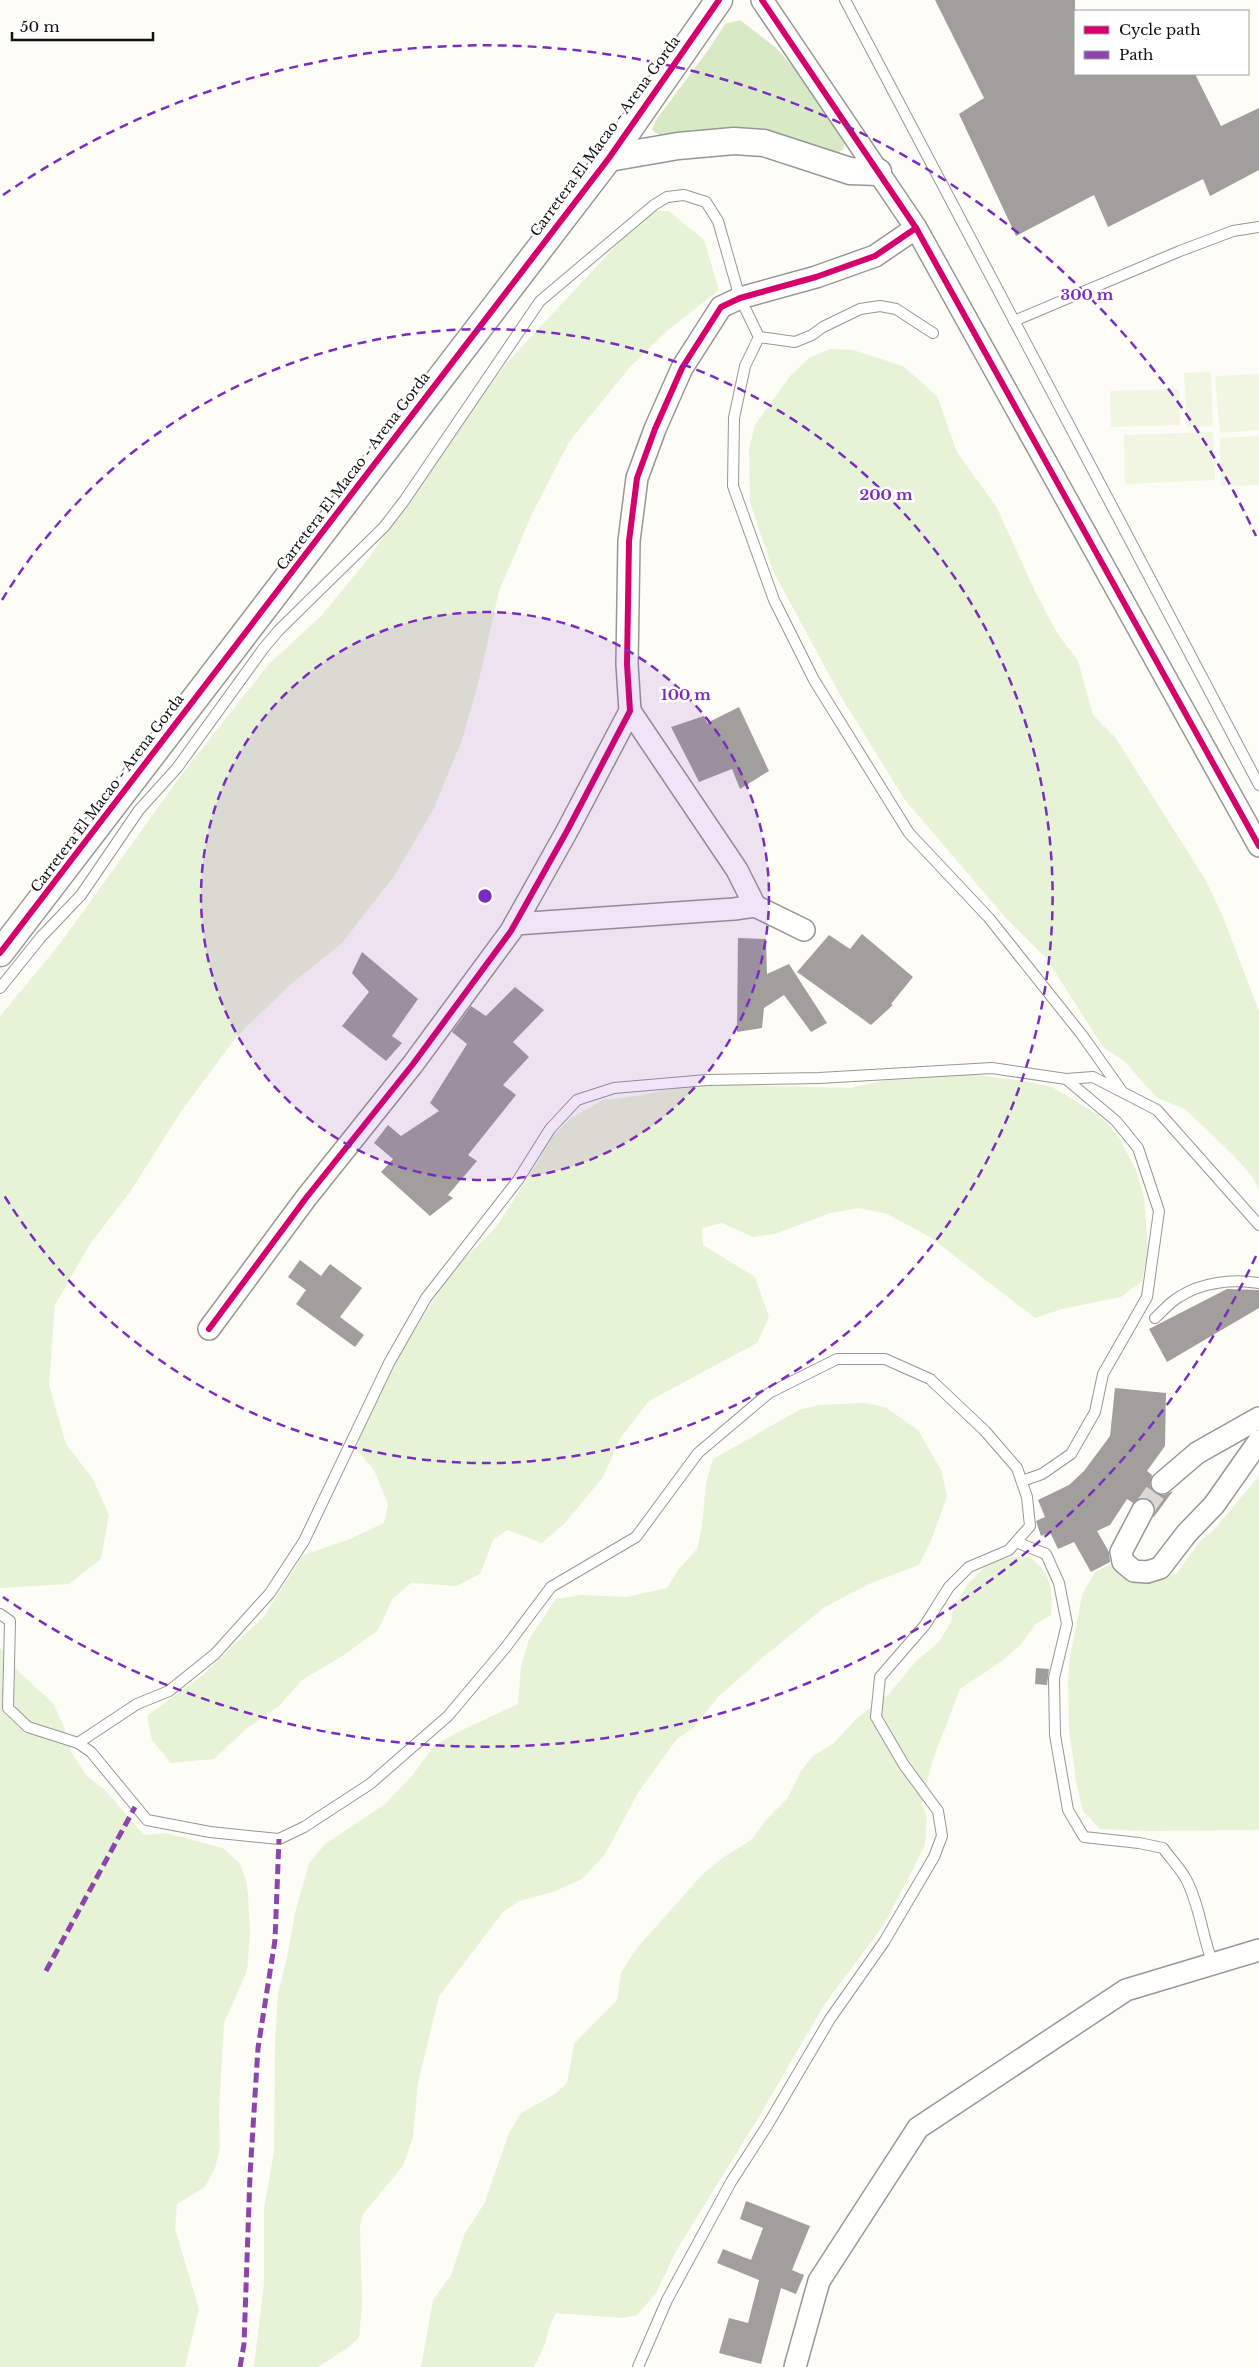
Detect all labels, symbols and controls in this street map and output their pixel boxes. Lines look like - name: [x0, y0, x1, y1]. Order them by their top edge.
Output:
- scale bar: [12, 10, 154, 42]
- legend: [1074, 10, 1249, 75]
- text: 50 m: [20, 17, 60, 36]
- text: Cycle path: [1119, 20, 1201, 39]
- street label: Carretera El Macao - Arena Gorda: [526, 32, 684, 240]
- text: Path: [1119, 45, 1153, 64]
- text: 300 m: [1061, 285, 1114, 304]
- street label: Carretera El Macao - Arena Gorda: [272, 368, 434, 574]
- text: 200 m: [860, 485, 913, 504]
- text: 100 m: [661, 685, 711, 704]
- street label: Carretera El Macao - Arena Gorda: [26, 690, 188, 896]
- centre of rings: [476, 887, 494, 905]

